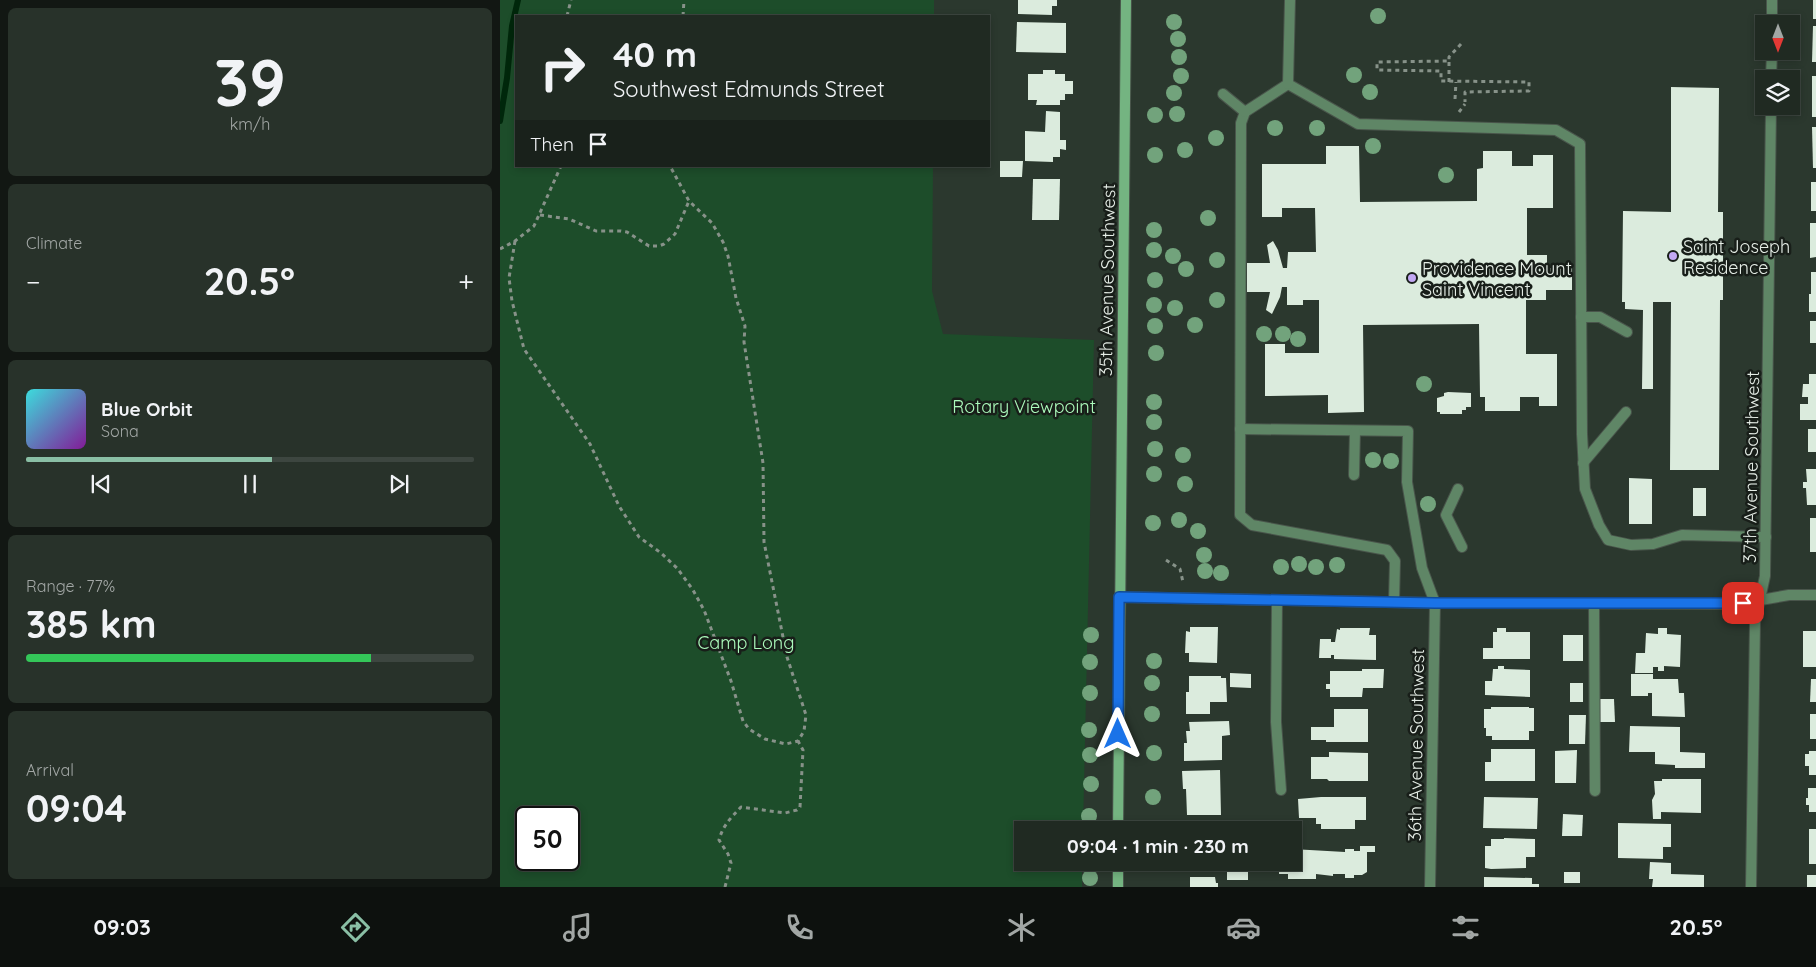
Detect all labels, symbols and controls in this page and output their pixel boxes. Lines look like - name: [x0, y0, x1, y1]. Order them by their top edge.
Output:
- north arrow: [1755, 15, 1800, 60]
- map controls: [1755, 15, 1800, 115]
- text: 40 m: [613, 32, 697, 76]
- icon: right: [530, 35, 595, 100]
- text: 39: [214, 41, 286, 122]
- button: layers: [1755, 70, 1800, 115]
- text: Southwest Edmunds Street: [613, 75, 885, 103]
- text: km/h: [230, 114, 270, 134]
- icon: arrive: [584, 130, 612, 158]
- text: Then: [530, 132, 574, 156]
- street label: 35th Avenue Southwest: [1094, 183, 1120, 377]
- text: Climate: [26, 233, 82, 253]
- place label: Saint Joseph Residence: [1683, 235, 1790, 279]
- marker: Saint Joseph Residence: [1667, 250, 1679, 262]
- text: 20.5°: [204, 257, 295, 305]
- place label: Providence Mount Saint Vincent: [1422, 257, 1572, 301]
- text: −: [26, 264, 41, 299]
- text: +: [458, 264, 474, 299]
- marker: Providence Mount Saint Vincent: [1406, 272, 1418, 284]
- street label: 37th Avenue Southwest: [1738, 371, 1764, 563]
- park label: Rotary Viewpoint: [952, 395, 1096, 418]
- text: Blue Orbit: [101, 397, 193, 421]
- text: Sona: [101, 421, 139, 441]
- icon: previous: [87, 470, 115, 498]
- icon: pause: [236, 470, 264, 498]
- icon: next: [385, 470, 413, 498]
- text: Range · 77%: [26, 576, 115, 596]
- pin: [1722, 582, 1764, 624]
- icon: arrive: [1729, 589, 1757, 617]
- text: 385 km: [26, 600, 156, 648]
- park label: Camp Long: [698, 631, 794, 654]
- street label: 36th Avenue Southwest: [1403, 648, 1429, 842]
- position arrow: [1091, 707, 1143, 759]
- text: Arrival: [26, 760, 74, 780]
- text: 09:04: [26, 784, 127, 832]
- speed limit sign: 50: [515, 806, 580, 871]
- text: 09:04 · 1 min · 230 m: [1067, 834, 1249, 858]
- icon: directions: [338, 910, 373, 945]
- icon: music: [560, 910, 595, 945]
- icon: phone: [782, 910, 817, 945]
- icon: climate: [1004, 910, 1039, 945]
- icon: car: [1226, 910, 1261, 945]
- icon: filters: [1448, 910, 1483, 945]
- text: 09:03: [93, 913, 151, 941]
- text: 20.5°: [1670, 913, 1722, 941]

